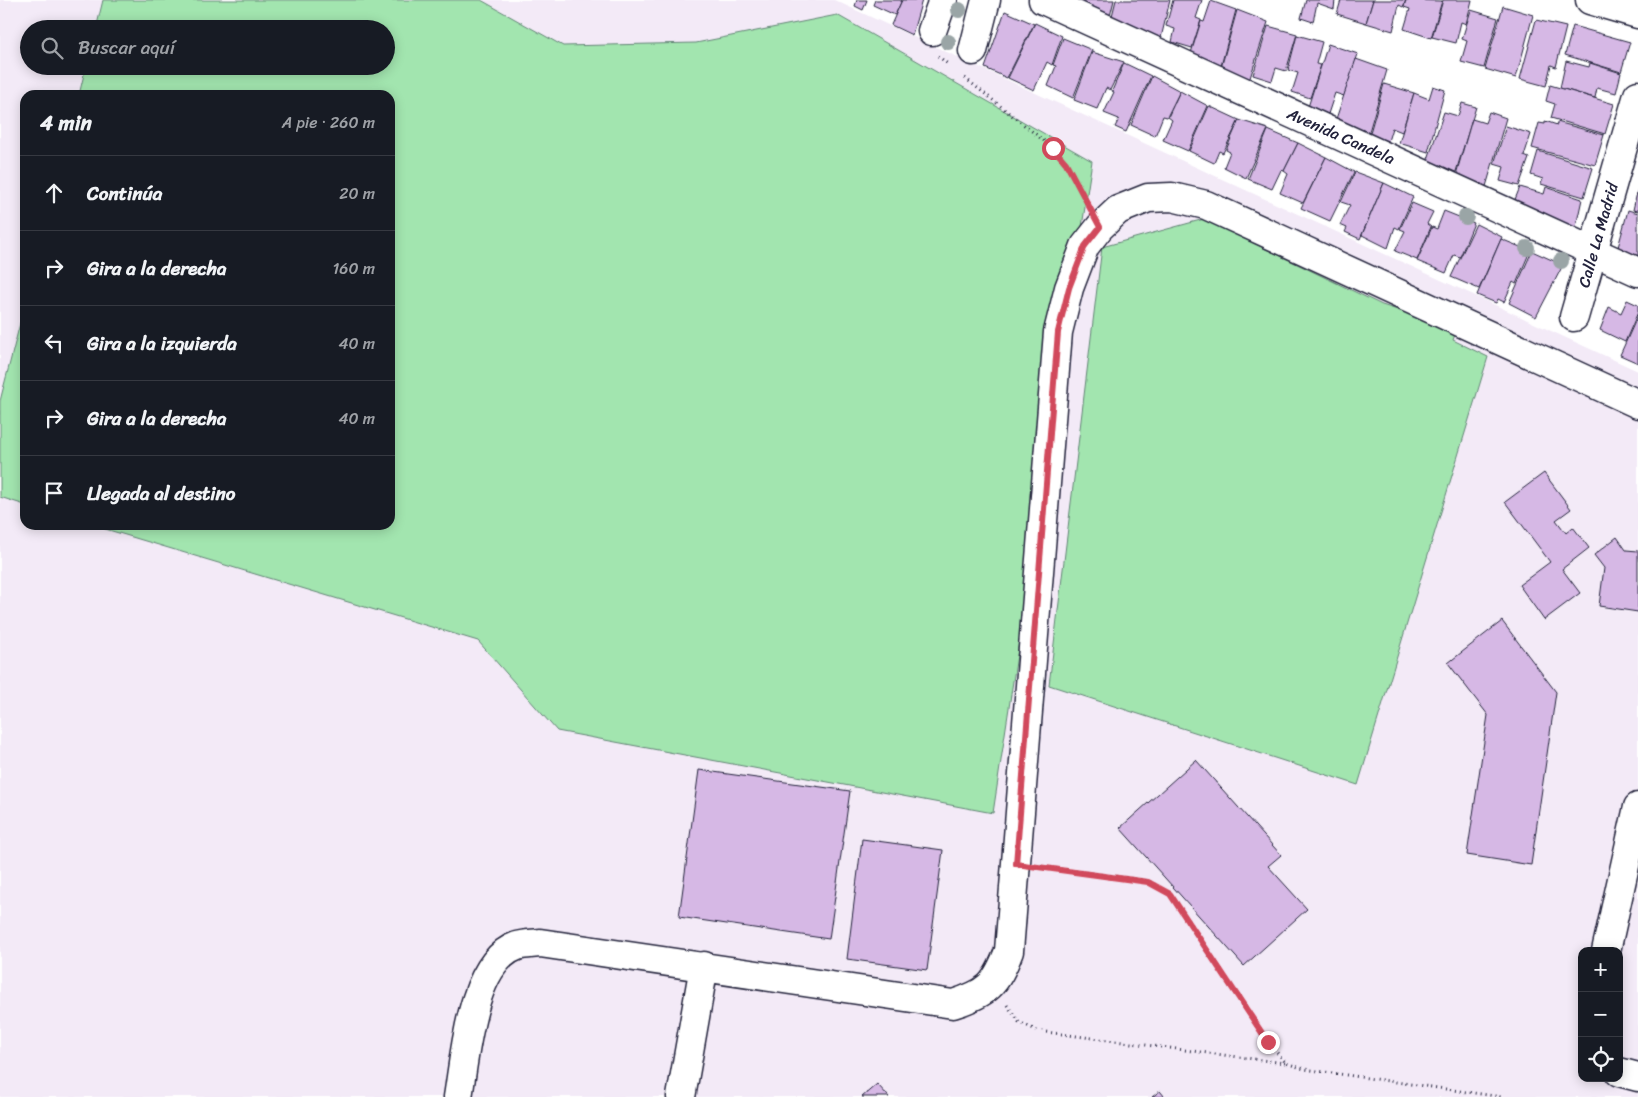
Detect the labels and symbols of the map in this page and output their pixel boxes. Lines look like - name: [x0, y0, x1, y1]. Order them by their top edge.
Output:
- street label: Avenida Candela: [1281, 99, 1400, 173]
- route start: [1042, 137, 1065, 160]
- street label: Calle La Madrid: [1569, 178, 1627, 291]
- route end: [1257, 1031, 1280, 1054]

